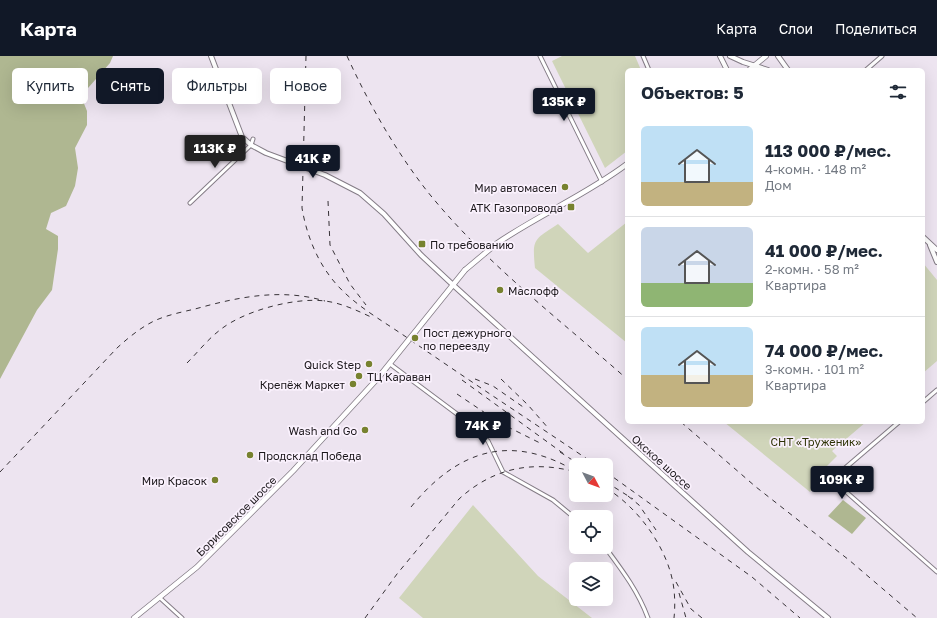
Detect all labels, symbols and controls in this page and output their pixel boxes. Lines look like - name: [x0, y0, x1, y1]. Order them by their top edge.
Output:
- text: Карта: [20, 17, 77, 40]
- text: Карта: [716, 20, 757, 37]
- text: Слои: [779, 20, 813, 37]
- text: Поделиться: [835, 20, 917, 37]
- chip: Купить: [12, 68, 88, 104]
- chip: Снять: [96, 68, 164, 104]
- chip: Фильтры: [172, 68, 262, 104]
- chip: Новое: [270, 68, 341, 104]
- icon: filters: [887, 81, 909, 103]
- text: Объектов: 5: [641, 82, 744, 103]
- pin: 135K ₽: [531, 88, 597, 122]
- text: 135K ₽: [542, 93, 586, 109]
- pin: 113K ₽: [182, 135, 248, 169]
- text: 113K ₽: [194, 140, 236, 156]
- text: 113 000 ₽/мес.: [765, 140, 891, 161]
- icon: home: [673, 142, 721, 190]
- pin: 41K ₽: [285, 145, 341, 179]
- text: 41K ₽: [295, 150, 331, 166]
- text: 4-комн. · 148 m²: [765, 161, 866, 177]
- text: Дом: [765, 177, 792, 193]
- place label: Мир автомасел: [474, 181, 557, 194]
- marker: Мир автомасел: [560, 182, 570, 192]
- place label: АТК Газопровода: [470, 201, 563, 214]
- marker: АТК Газопровода: [566, 202, 576, 212]
- place label: По требованию: [430, 238, 514, 251]
- marker: По требованию: [417, 239, 427, 249]
- text: 41 000 ₽/мес.: [765, 240, 883, 261]
- icon: home: [673, 243, 721, 291]
- text: 2-комн. · 58 m²: [765, 261, 859, 277]
- text: Квартира: [765, 277, 826, 293]
- place label: Маслофф: [508, 284, 559, 297]
- marker: Маслофф: [495, 285, 505, 295]
- place label: Пост дежурного по переезду: [423, 326, 512, 352]
- marker: Пост дежурного по переезду: [410, 333, 420, 343]
- text: 74 000 ₽/мес.: [765, 340, 883, 361]
- icon: home: [673, 343, 721, 391]
- place label: Quick Step: [304, 358, 361, 371]
- marker: Quick Step: [364, 359, 374, 369]
- text: 3-комн. · 101 m²: [765, 361, 864, 377]
- place label: ТЦ Караван: [367, 370, 431, 383]
- marker: ТЦ Караван: [354, 371, 364, 381]
- text: Квартира: [765, 377, 826, 393]
- place label: Крепёж Маркет: [260, 378, 346, 391]
- marker: Крепёж Маркет: [348, 379, 358, 389]
- pin: 74K ₽: [455, 412, 511, 446]
- text: 74K ₽: [465, 417, 501, 433]
- place label: Wash and Go: [288, 424, 357, 437]
- marker: Wash and Go: [360, 425, 370, 435]
- street label: Окское шоссе: [629, 432, 695, 492]
- park label: СНТ «Труженик»: [771, 435, 861, 448]
- place label: Продсклад Победа: [258, 449, 361, 462]
- marker: Продсклад Победа: [245, 450, 255, 460]
- north arrow: [569, 458, 613, 502]
- map controls: [569, 458, 613, 606]
- pin: 109K ₽: [809, 466, 875, 500]
- text: 109K ₽: [820, 471, 864, 487]
- street label: Борисовское шоссе: [193, 473, 279, 559]
- place label: Мир Красок: [142, 474, 208, 487]
- marker: Мир Красок: [210, 475, 220, 485]
- button: locate: [569, 510, 613, 554]
- button: layers: [569, 562, 613, 606]

